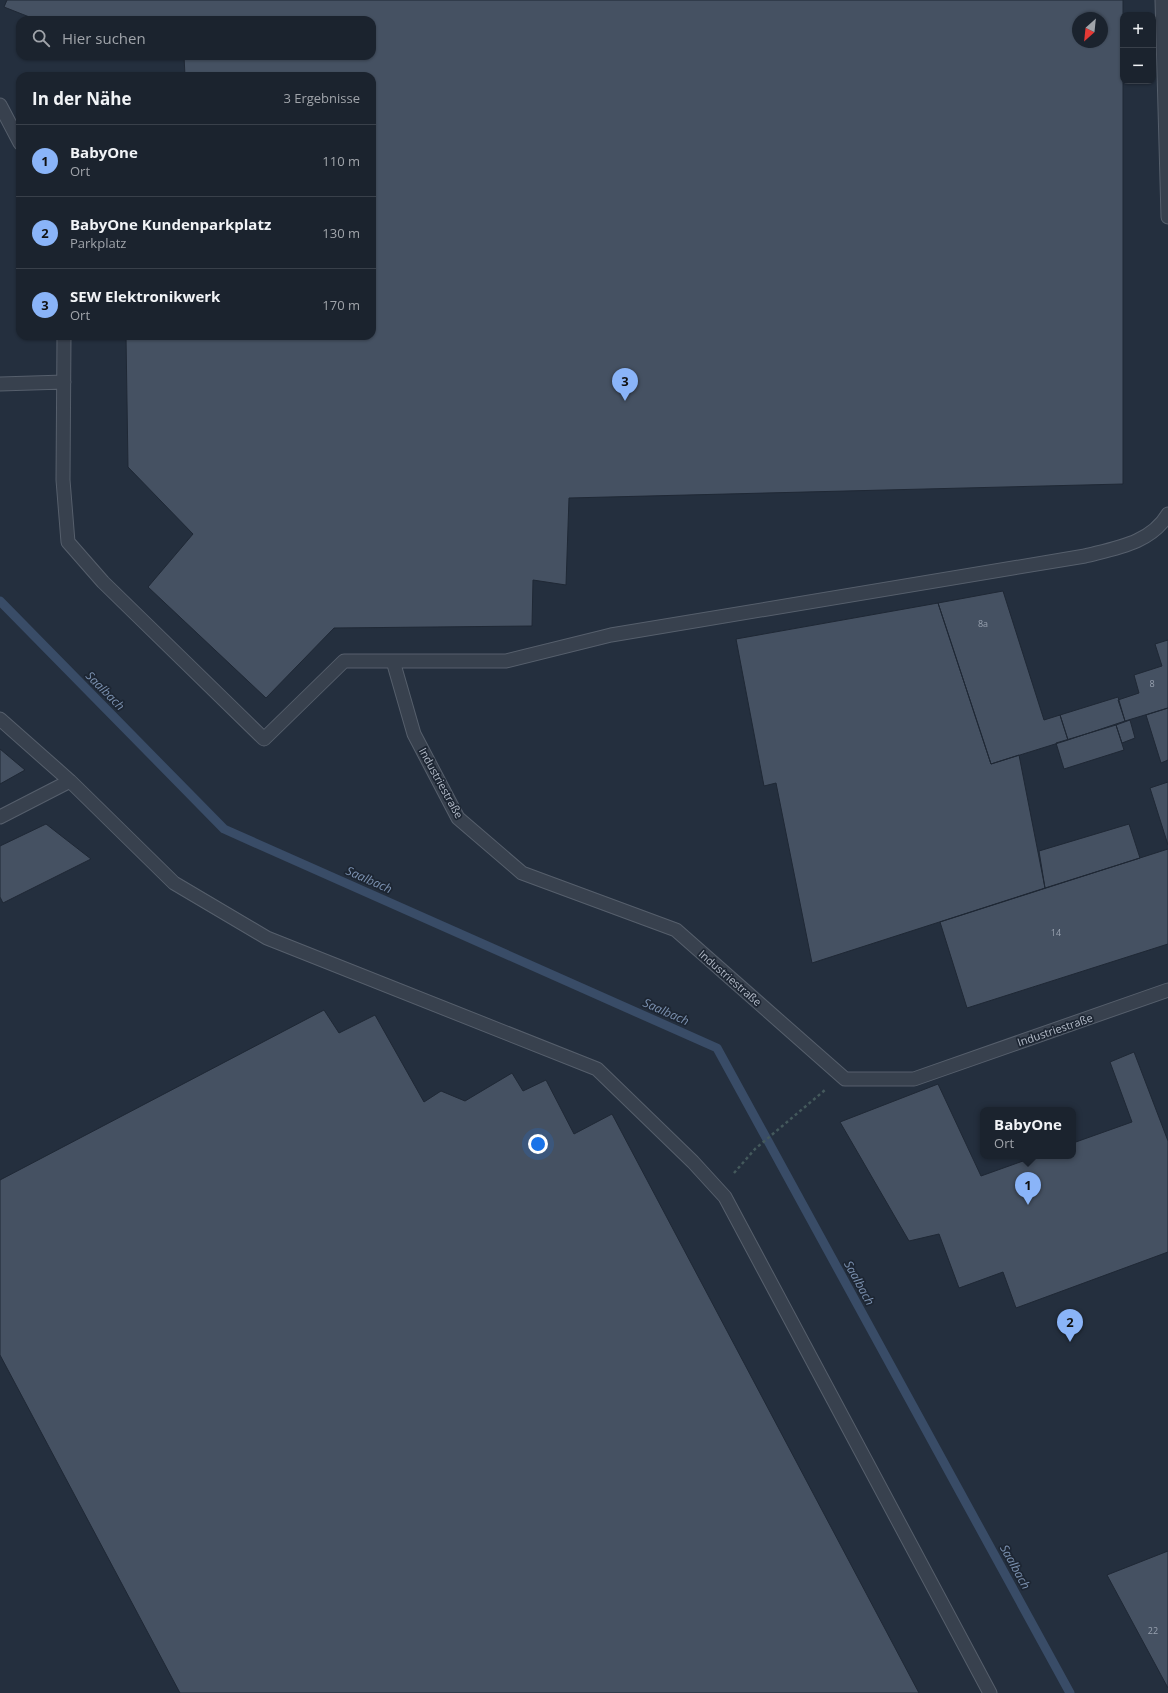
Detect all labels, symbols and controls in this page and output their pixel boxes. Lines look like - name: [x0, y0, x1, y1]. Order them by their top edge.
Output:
- north arrow: [1072, 12, 1108, 48]
- map controls: [1120, 12, 1156, 84]
- button: +: [1120, 12, 1156, 48]
- search box: [16, 16, 376, 60]
- icon: search: [30, 27, 52, 49]
- text: Hier suchen: [62, 28, 146, 48]
- button: −: [1120, 48, 1156, 84]
- text: In der Nähe: [32, 87, 131, 110]
- text: 3 Ergebnisse: [283, 89, 360, 107]
- text: BabyOne: [70, 142, 138, 162]
- text: 1: [41, 152, 49, 170]
- text: 110 m: [322, 152, 360, 170]
- text: Ort: [70, 162, 90, 180]
- text: BabyOne Kundenparkplatz: [70, 214, 271, 234]
- text: 2: [41, 224, 49, 242]
- text: 130 m: [322, 224, 360, 242]
- text: Parkplatz: [70, 234, 126, 252]
- text: SEW Elektronikwerk: [70, 286, 220, 306]
- text: 3: [41, 296, 49, 314]
- text: 170 m: [322, 296, 360, 314]
- text: Ort: [70, 306, 90, 324]
- pin: 3: [612, 368, 638, 401]
- house number: 8a: [978, 617, 988, 630]
- water label: Saalbach: [82, 667, 129, 714]
- house number: 8: [1149, 677, 1155, 690]
- street label: Industriestraße: [416, 745, 467, 821]
- water label: Saalbach: [343, 862, 395, 897]
- house number: 14: [1051, 926, 1061, 939]
- street label: Industriestraße: [696, 946, 765, 1009]
- water label: Saalbach: [640, 994, 692, 1029]
- street label: Industriestraße: [1015, 1010, 1094, 1049]
- popup: [980, 1107, 1076, 1159]
- text: BabyOne: [994, 1114, 1062, 1134]
- your location: [528, 1134, 548, 1154]
- text: Ort: [994, 1134, 1014, 1152]
- pin: 1: [1015, 1172, 1041, 1205]
- water label: Saalbach: [840, 1257, 879, 1308]
- pin: 2: [1057, 1309, 1083, 1342]
- water label: Saalbach: [996, 1541, 1035, 1592]
- house number: 22: [1148, 1624, 1158, 1637]

